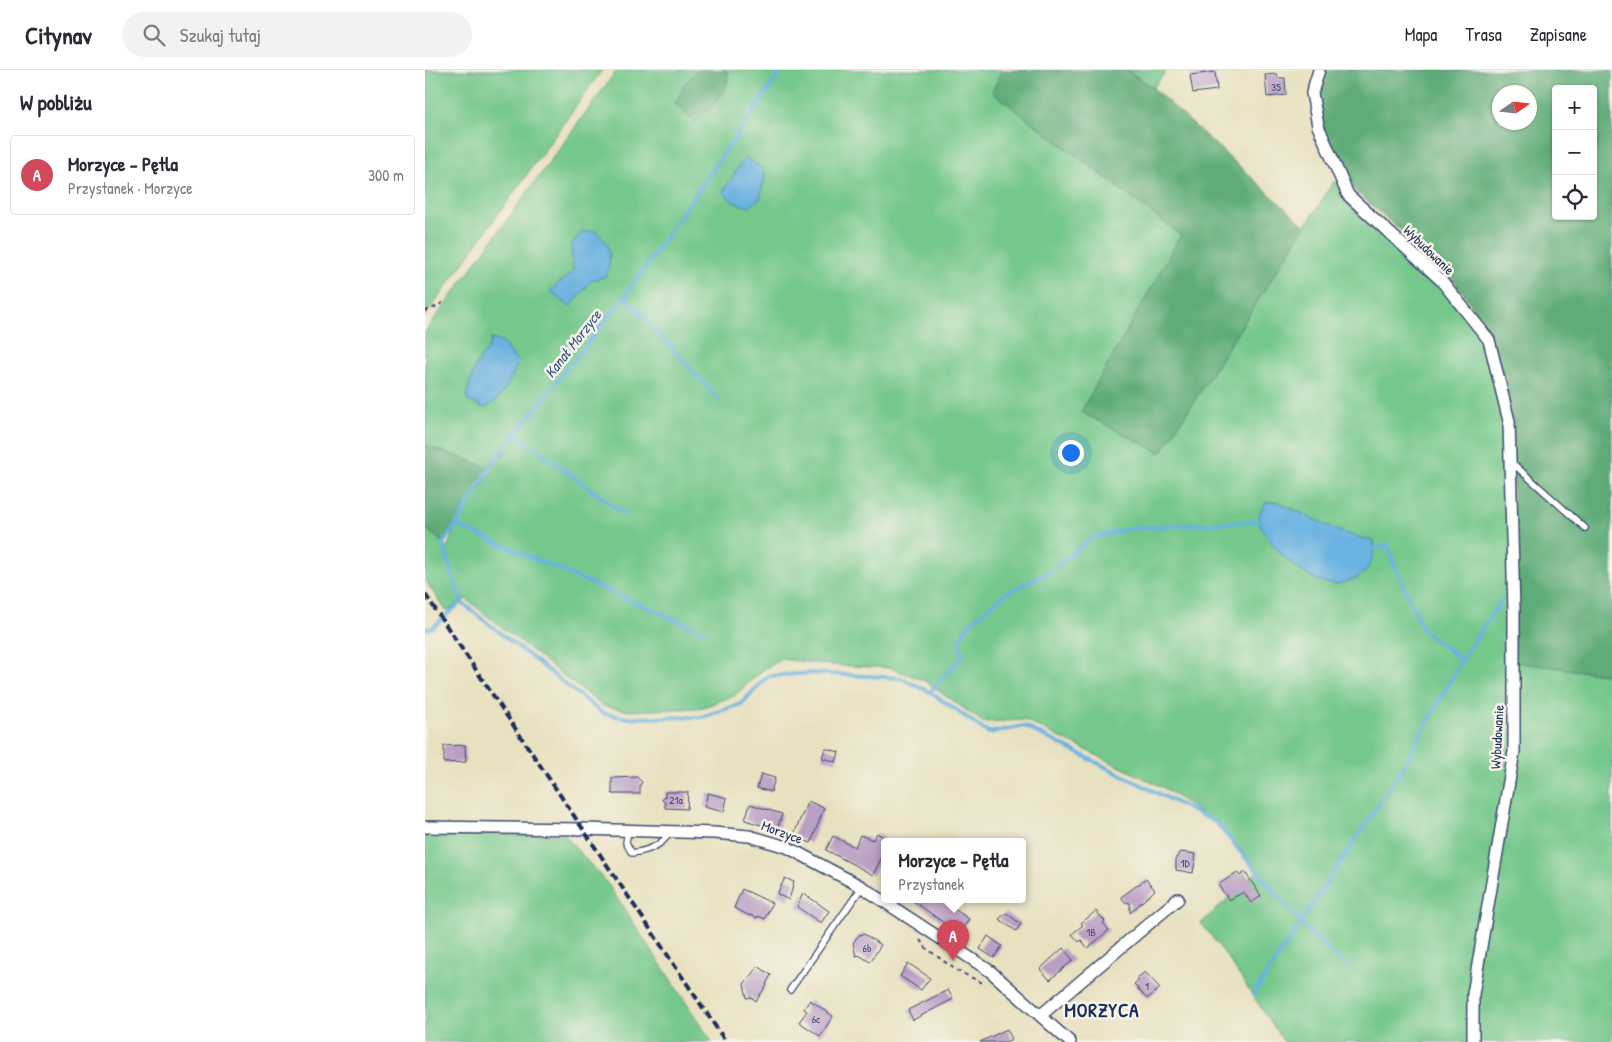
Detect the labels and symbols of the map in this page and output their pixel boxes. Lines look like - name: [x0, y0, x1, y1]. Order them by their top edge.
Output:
- house number: 35: [1271, 80, 1281, 94]
- north arrow: [1492, 85, 1537, 130]
- street label: Wybudowanie: [1399, 221, 1459, 280]
- water label: Kanał Morzyce: [539, 305, 606, 382]
- your location: [1058, 440, 1084, 466]
- street label: Wybudowanie: [1485, 704, 1509, 769]
- house number: 21a: [669, 793, 683, 807]
- street label: Morzyce: [759, 815, 806, 849]
- house number: 1D: [1180, 856, 1190, 870]
- pin: A: [937, 920, 969, 961]
- house number: 1B: [1086, 925, 1096, 939]
- house number: 6b: [863, 941, 872, 955]
- house number: 1: [1145, 979, 1149, 993]
- district label: MORZYCA: [1064, 997, 1140, 1023]
- house number: 6c: [812, 1012, 821, 1026]

